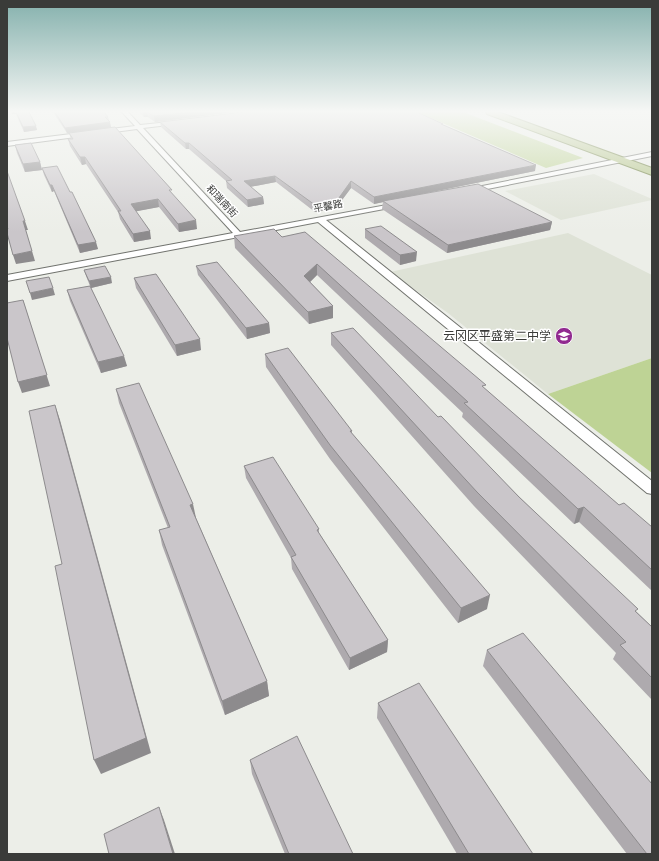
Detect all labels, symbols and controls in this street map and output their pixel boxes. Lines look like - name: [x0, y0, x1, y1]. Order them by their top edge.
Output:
- street label: 和瑞南街: [204, 183, 240, 219]
- street label: 平馨路: [312, 198, 344, 214]
- school or university icon: 云冈区平盛第二中学: [554, 326, 574, 346]
- place label: 云冈区平盛第二中学: [443, 329, 551, 343]

